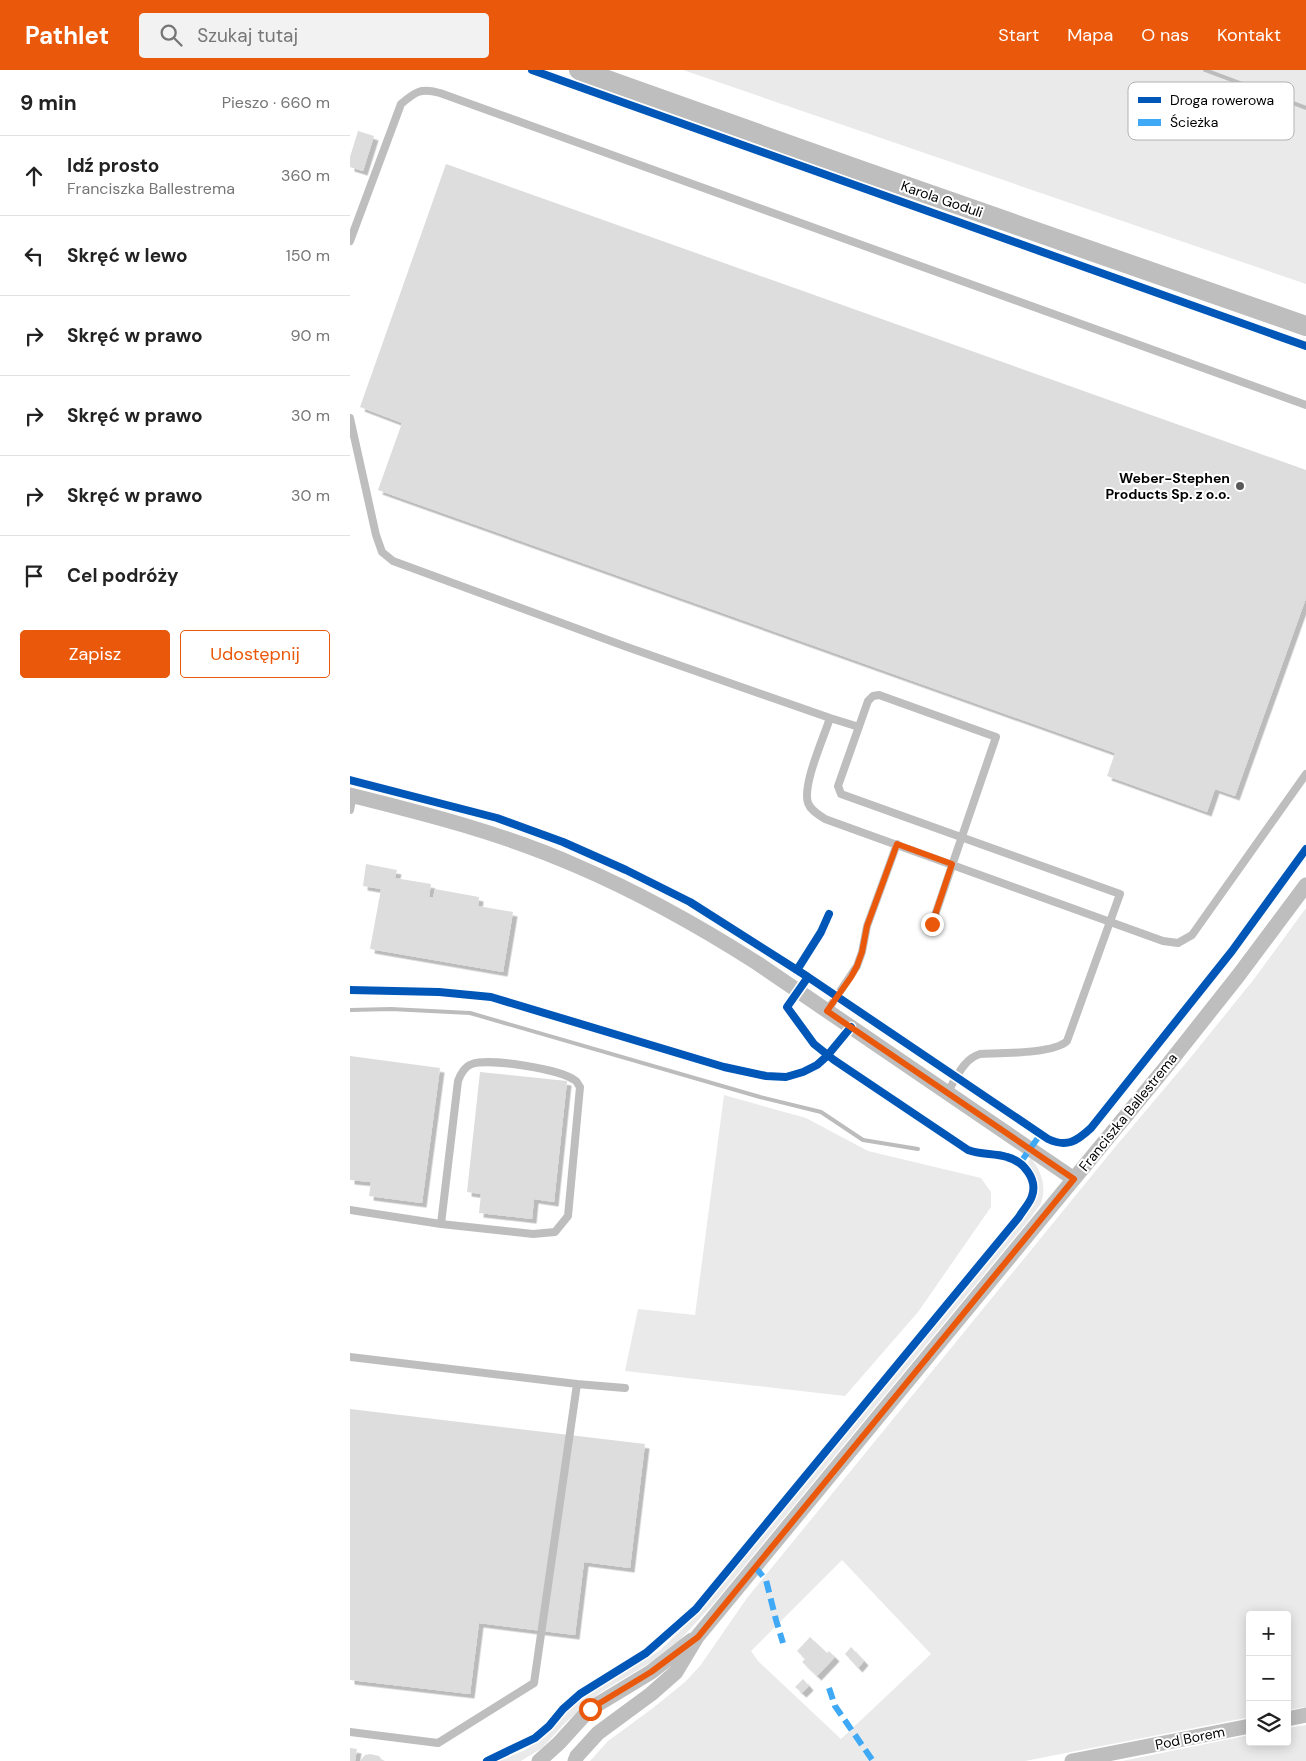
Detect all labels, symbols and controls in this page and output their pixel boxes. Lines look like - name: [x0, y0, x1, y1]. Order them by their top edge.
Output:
- search box: [139, 13, 489, 58]
- text: Pathlet: [25, 20, 109, 51]
- icon: search: [157, 21, 185, 49]
- text: Szukaj tutaj: [197, 23, 298, 48]
- text: Start: [998, 23, 1039, 47]
- text: Mapa: [1067, 23, 1113, 47]
- text: O nas: [1141, 23, 1189, 47]
- text: Kontakt: [1217, 23, 1281, 47]
- legend: [1128, 82, 1294, 140]
- text: 9 min: [20, 89, 77, 117]
- text: Droga rowerowa: [1170, 91, 1274, 109]
- text: Pieszo · 660 m: [222, 92, 330, 113]
- text: Ścieżka: [1170, 113, 1218, 131]
- text: Idź prosto: [67, 153, 159, 178]
- icon: ahead: [20, 162, 48, 190]
- text: 360 m: [281, 165, 330, 186]
- street label: Karola Goduli: [899, 177, 985, 221]
- text: Franciszka Ballestrema: [67, 178, 235, 199]
- icon: left: [20, 242, 48, 270]
- text: Skręć w lewo: [67, 243, 188, 268]
- text: 150 m: [286, 245, 330, 266]
- icon: right: [20, 322, 48, 350]
- text: Skręć w prawo: [67, 323, 203, 348]
- text: 90 m: [290, 325, 330, 346]
- icon: right: [20, 402, 48, 430]
- text: Skręć w prawo: [67, 403, 203, 428]
- text: 30 m: [291, 405, 330, 426]
- place label: Weber-Stephen Products Sp. z o.o.: [1106, 469, 1230, 503]
- marker: Weber-Stephen Products Sp. z o.o.: [1234, 480, 1246, 492]
- icon: right: [20, 482, 48, 510]
- text: Skręć w prawo: [67, 483, 203, 508]
- text: 30 m: [291, 485, 330, 506]
- icon: arrive: [20, 562, 48, 590]
- text: Cel podróży: [67, 563, 178, 588]
- button: Zapisz: [20, 630, 170, 678]
- button: Udostępnij: [180, 630, 330, 678]
- route end: [921, 913, 944, 936]
- street label: Franciszka Ballestrema: [1075, 1049, 1181, 1175]
- map controls: [1246, 1611, 1291, 1746]
- button: +: [1246, 1611, 1291, 1656]
- button: −: [1246, 1656, 1291, 1701]
- route start: [579, 1698, 602, 1721]
- button: layers: [1246, 1701, 1291, 1746]
- street label: Pod Borem: [1154, 1722, 1226, 1754]

